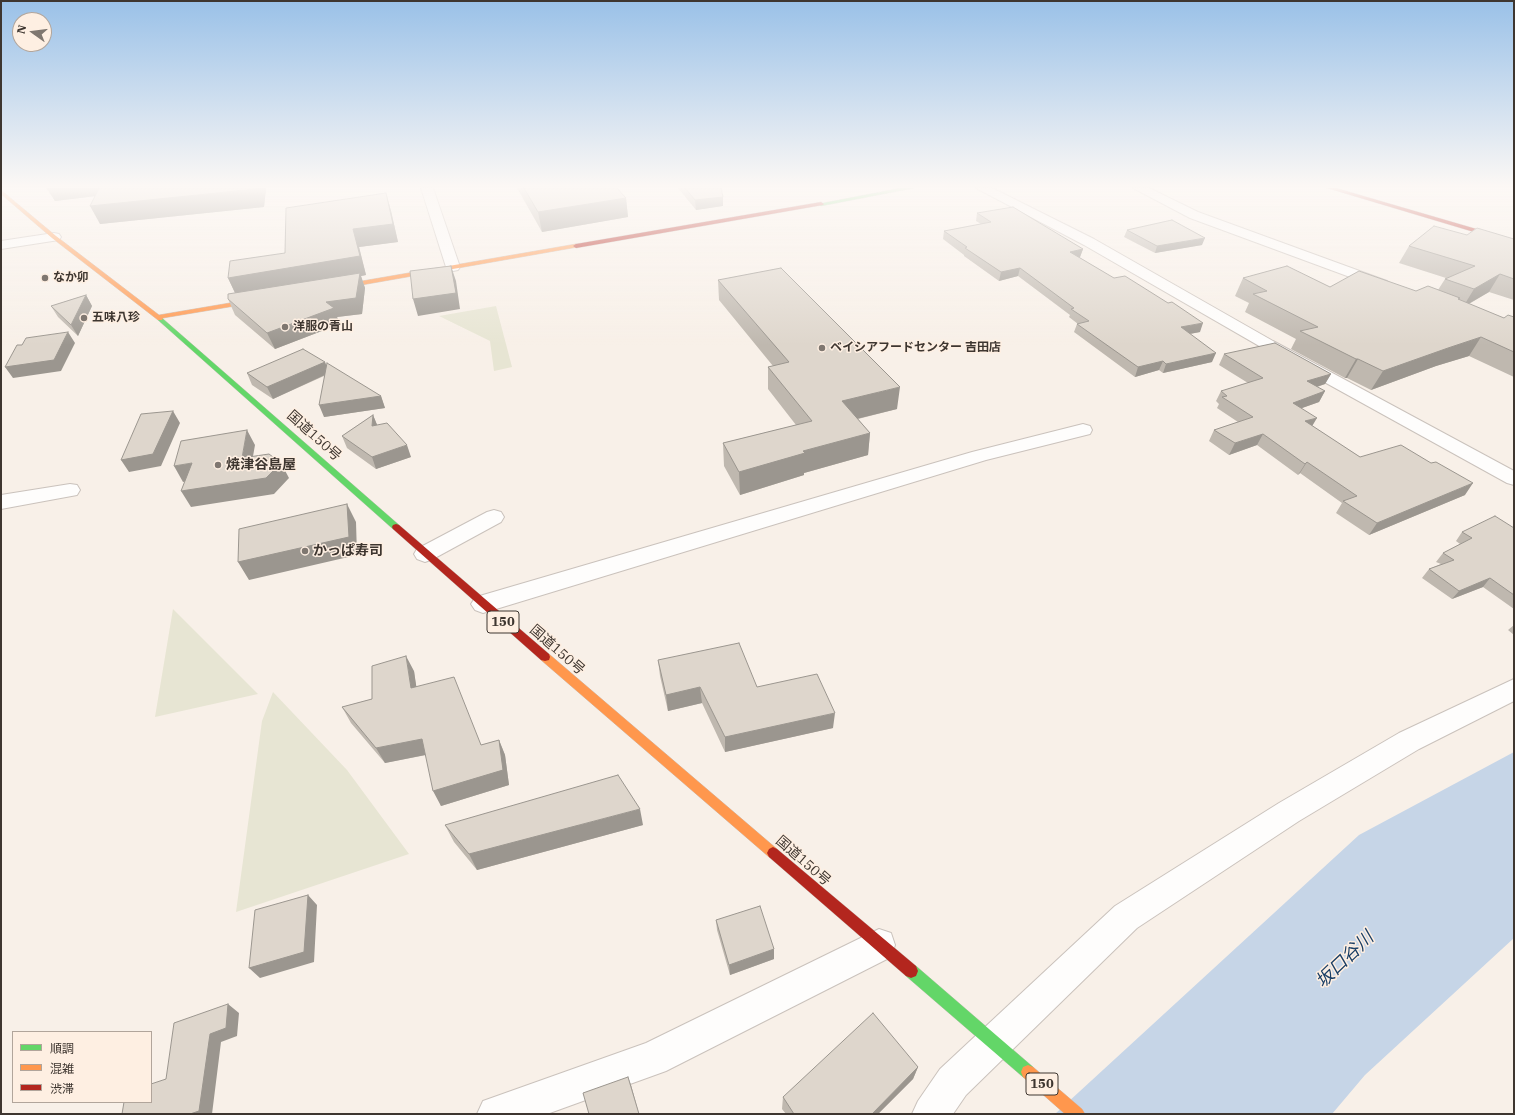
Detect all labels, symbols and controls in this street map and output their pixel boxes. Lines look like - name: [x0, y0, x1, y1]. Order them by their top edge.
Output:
- north arrow: [12, 12, 52, 52]
- text: N: [13, 23, 29, 35]
- place label: なか卯: [53, 271, 89, 285]
- marker: なか卯: [40, 273, 50, 283]
- place label: 五味八珍: [92, 311, 140, 325]
- marker: 五味八珍: [79, 313, 89, 323]
- place label: 洋服の青山: [293, 320, 353, 334]
- marker: 洋服の青山: [280, 322, 290, 332]
- place label: ベイシアフードセンター 吉田店: [830, 341, 1001, 355]
- marker: ベイシアフードセンター 吉田店: [817, 343, 827, 353]
- street label: 国道150号: [283, 407, 345, 465]
- place label: 焼津谷島屋: [226, 457, 296, 473]
- marker: 焼津谷島屋: [213, 460, 223, 470]
- place label: かっぱ寿司: [313, 543, 383, 559]
- marker: かっぱ寿司: [300, 546, 310, 556]
- road number: 150: [487, 611, 519, 633]
- street label: 国道150号: [526, 622, 588, 678]
- street label: 国道150号: [772, 833, 834, 889]
- water label: 坂口谷川: [1312, 927, 1378, 993]
- legend: [12, 1031, 152, 1103]
- text: 順調: [50, 1041, 74, 1056]
- text: 混雑: [50, 1061, 74, 1076]
- road number: 150: [1026, 1073, 1058, 1095]
- text: 渋滞: [50, 1081, 74, 1096]

